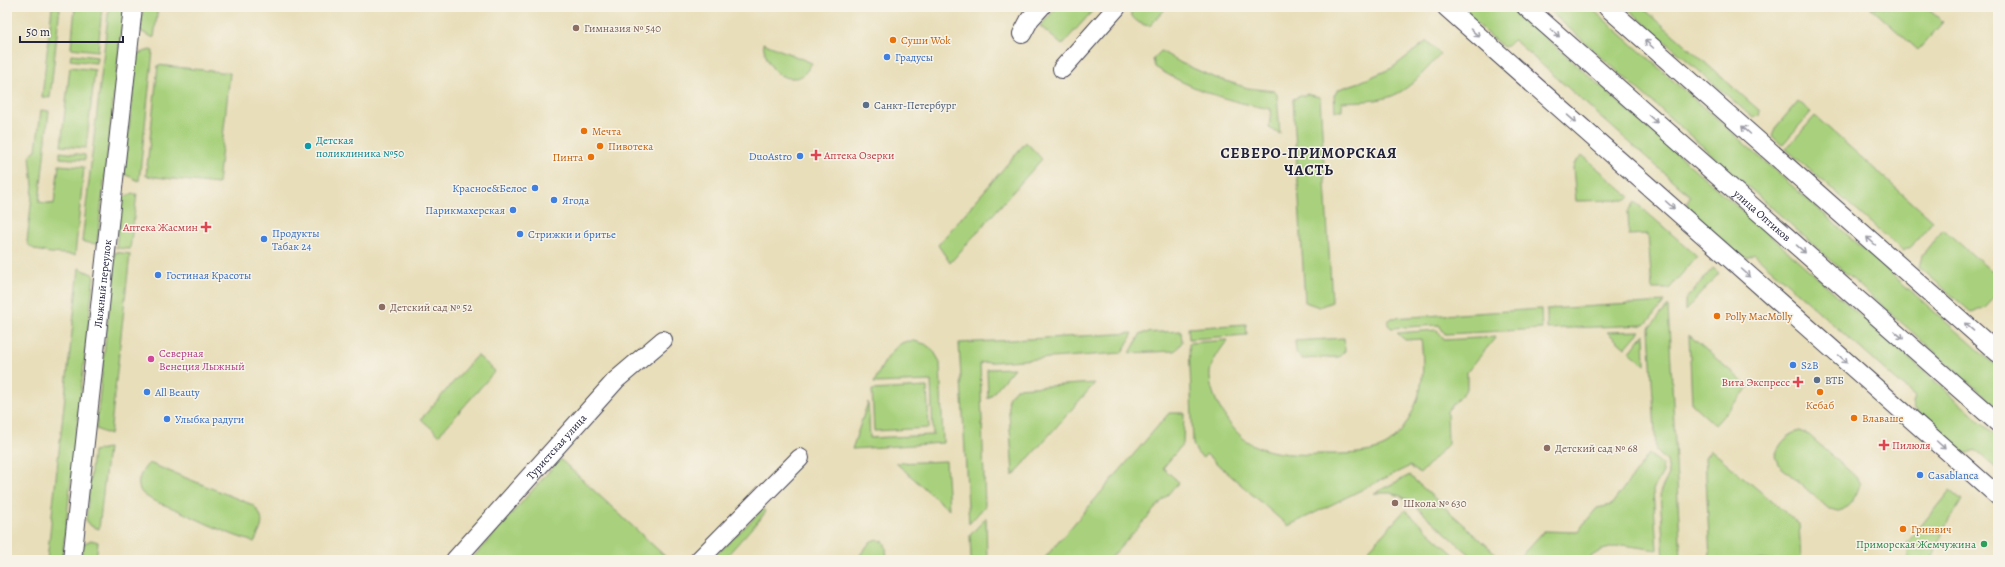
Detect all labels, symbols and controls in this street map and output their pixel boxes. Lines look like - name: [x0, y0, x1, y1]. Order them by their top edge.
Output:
- scale bar: [20, 18, 123, 44]
- place label: Гимназия № 540: [584, 21, 661, 36]
- marker: Гимназия № 540: [571, 23, 581, 33]
- text: 50 m: [26, 24, 50, 40]
- one-way arrow: [1470, 28, 1480, 38]
- one-way arrow: [1550, 28, 1561, 37]
- place label: Суши Wok: [901, 33, 951, 48]
- marker: Суши Wok: [888, 35, 898, 45]
- one-way arrow: [1644, 39, 1654, 49]
- place label: Градусы: [895, 50, 933, 65]
- marker: Градусы: [882, 52, 892, 62]
- place label: Санкт-Петербург: [874, 98, 956, 113]
- marker: Санкт-Петербург: [861, 100, 871, 110]
- one-way arrow: [1648, 114, 1658, 123]
- one-way arrow: [1567, 115, 1578, 124]
- place label: Мечта: [592, 124, 622, 139]
- marker: Мечта: [579, 126, 589, 136]
- one-way arrow: [1741, 126, 1752, 135]
- place label: Детская поликлиника №50: [316, 133, 404, 161]
- place label: Пивотека: [608, 139, 654, 154]
- marker: Детская поликлиника №50: [303, 141, 313, 151]
- marker: Пивотека: [595, 141, 605, 151]
- district label: СЕВЕРО-ПРИМОРСКАЯ ЧАСТЬ: [1220, 143, 1398, 180]
- place label: Аптека Озерки: [823, 148, 894, 163]
- place label: DuoAstro: [749, 149, 793, 164]
- place label: Пинта: [552, 150, 584, 165]
- marker: Аптека Озерки: [811, 150, 821, 160]
- marker: DuoAstro: [795, 151, 805, 161]
- marker: Пинта: [586, 152, 596, 162]
- place label: Красное&Белое: [452, 181, 527, 196]
- marker: Красное&Белое: [530, 183, 540, 193]
- street label: улица Оптиков: [1729, 186, 1794, 245]
- place label: Ягода: [562, 193, 590, 208]
- marker: Ягода: [549, 195, 559, 205]
- one-way arrow: [1665, 201, 1675, 210]
- place label: Парикмахерская: [425, 203, 505, 218]
- marker: Парикмахерская: [508, 205, 518, 215]
- place label: Аптека Жасмин: [122, 220, 198, 235]
- marker: Аптека Жасмин: [201, 222, 211, 232]
- place label: Продукты Табак 24: [272, 226, 319, 254]
- place label: Стрижки и бритье: [528, 227, 616, 242]
- marker: Стрижки и бритье: [515, 229, 525, 239]
- marker: Продукты Табак 24: [259, 234, 269, 244]
- one-way arrow: [1867, 237, 1877, 246]
- street label: Лыжный переулок: [91, 238, 115, 329]
- one-way arrow: [1796, 245, 1806, 254]
- place label: Гостиная Красоты: [166, 268, 251, 283]
- one-way arrow: [1741, 268, 1751, 277]
- marker: Гостиная Красоты: [153, 270, 163, 280]
- place label: Детский сад № 52: [390, 300, 472, 315]
- marker: Детский сад № 52: [377, 302, 387, 312]
- place label: Polly MacMolly: [1725, 309, 1792, 324]
- marker: Polly MacMolly: [1712, 311, 1722, 321]
- one-way arrow: [1964, 323, 1974, 332]
- one-way arrow: [1893, 331, 1904, 340]
- place label: Северная Венеция Лыжный: [159, 346, 245, 374]
- marker: Северная Венеция Лыжный: [146, 354, 156, 364]
- one-way arrow: [1838, 354, 1848, 364]
- place label: S2B: [1801, 358, 1819, 373]
- marker: S2B: [1788, 360, 1798, 370]
- place label: ВТБ: [1825, 373, 1844, 388]
- place label: Вита Экспресс: [1722, 375, 1790, 390]
- marker: ВТБ: [1812, 375, 1822, 385]
- marker: Вита Экспресс: [1793, 377, 1803, 387]
- place label: All Beauty: [154, 385, 200, 400]
- marker: All Beauty: [142, 387, 152, 397]
- marker: Кебаб: [1815, 387, 1825, 397]
- place label: Кебаб: [1806, 398, 1834, 413]
- street label: Туристская улица: [523, 410, 591, 483]
- place label: Влаваше: [1862, 411, 1903, 426]
- place label: Улыбка радуги: [175, 412, 244, 427]
- marker: Влаваше: [1849, 413, 1859, 423]
- marker: Улыбка радуги: [162, 414, 172, 424]
- place label: Пилюля: [1892, 438, 1930, 453]
- marker: Пилюля: [1879, 440, 1889, 450]
- one-way arrow: [1935, 440, 1945, 449]
- place label: Детский сад № 68: [1555, 441, 1638, 456]
- marker: Детский сад № 68: [1542, 443, 1552, 453]
- place label: Casablanca: [1928, 468, 1980, 483]
- marker: Casablanca: [1915, 470, 1925, 480]
- place label: Школа № 630: [1403, 496, 1467, 511]
- marker: Школа № 630: [1390, 498, 1400, 508]
- place label: Гринвич: [1911, 522, 1952, 537]
- marker: Гринвич: [1898, 524, 1908, 534]
- place label: Приморская Жемчужина: [1856, 537, 1977, 552]
- marker: Приморская Жемчужина: [1979, 539, 1989, 549]

